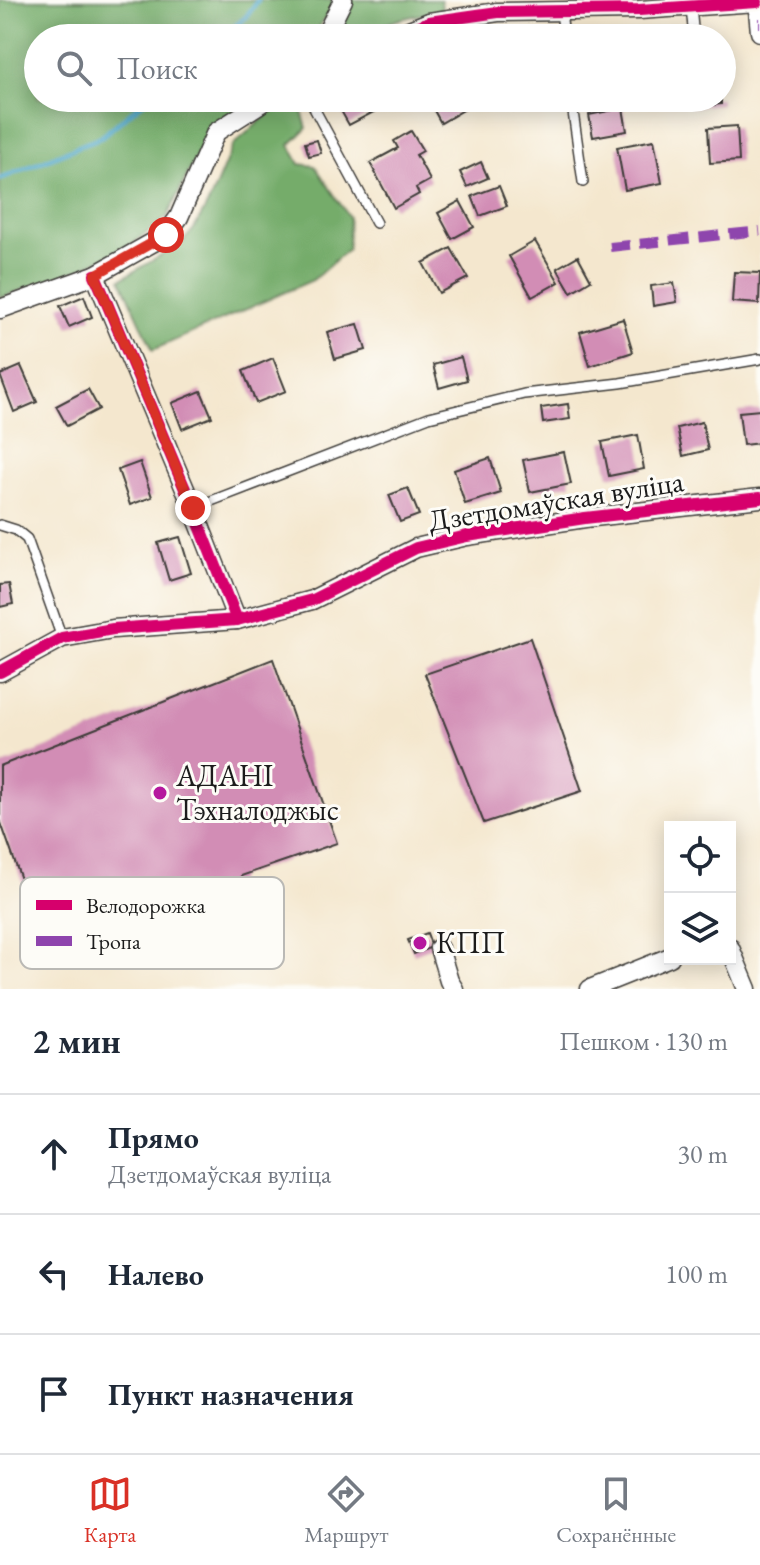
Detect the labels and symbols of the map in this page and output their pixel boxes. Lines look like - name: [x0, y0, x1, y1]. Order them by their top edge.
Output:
- route start: [148, 217, 184, 253]
- street label: Дзетдомаўская вуліца: [426, 461, 686, 540]
- route end: [175, 490, 211, 526]
- place label: АДАНІ Тэхналоджыс: [175, 756, 339, 829]
- marker: АДАНІ Тэхналоджыс: [151, 784, 169, 802]
- legend: [20, 877, 284, 969]
- text: Велодорожка: [86, 891, 206, 920]
- place label: КПП: [436, 923, 506, 962]
- text: Тропа: [86, 927, 141, 956]
- marker: КПП: [411, 934, 429, 952]

